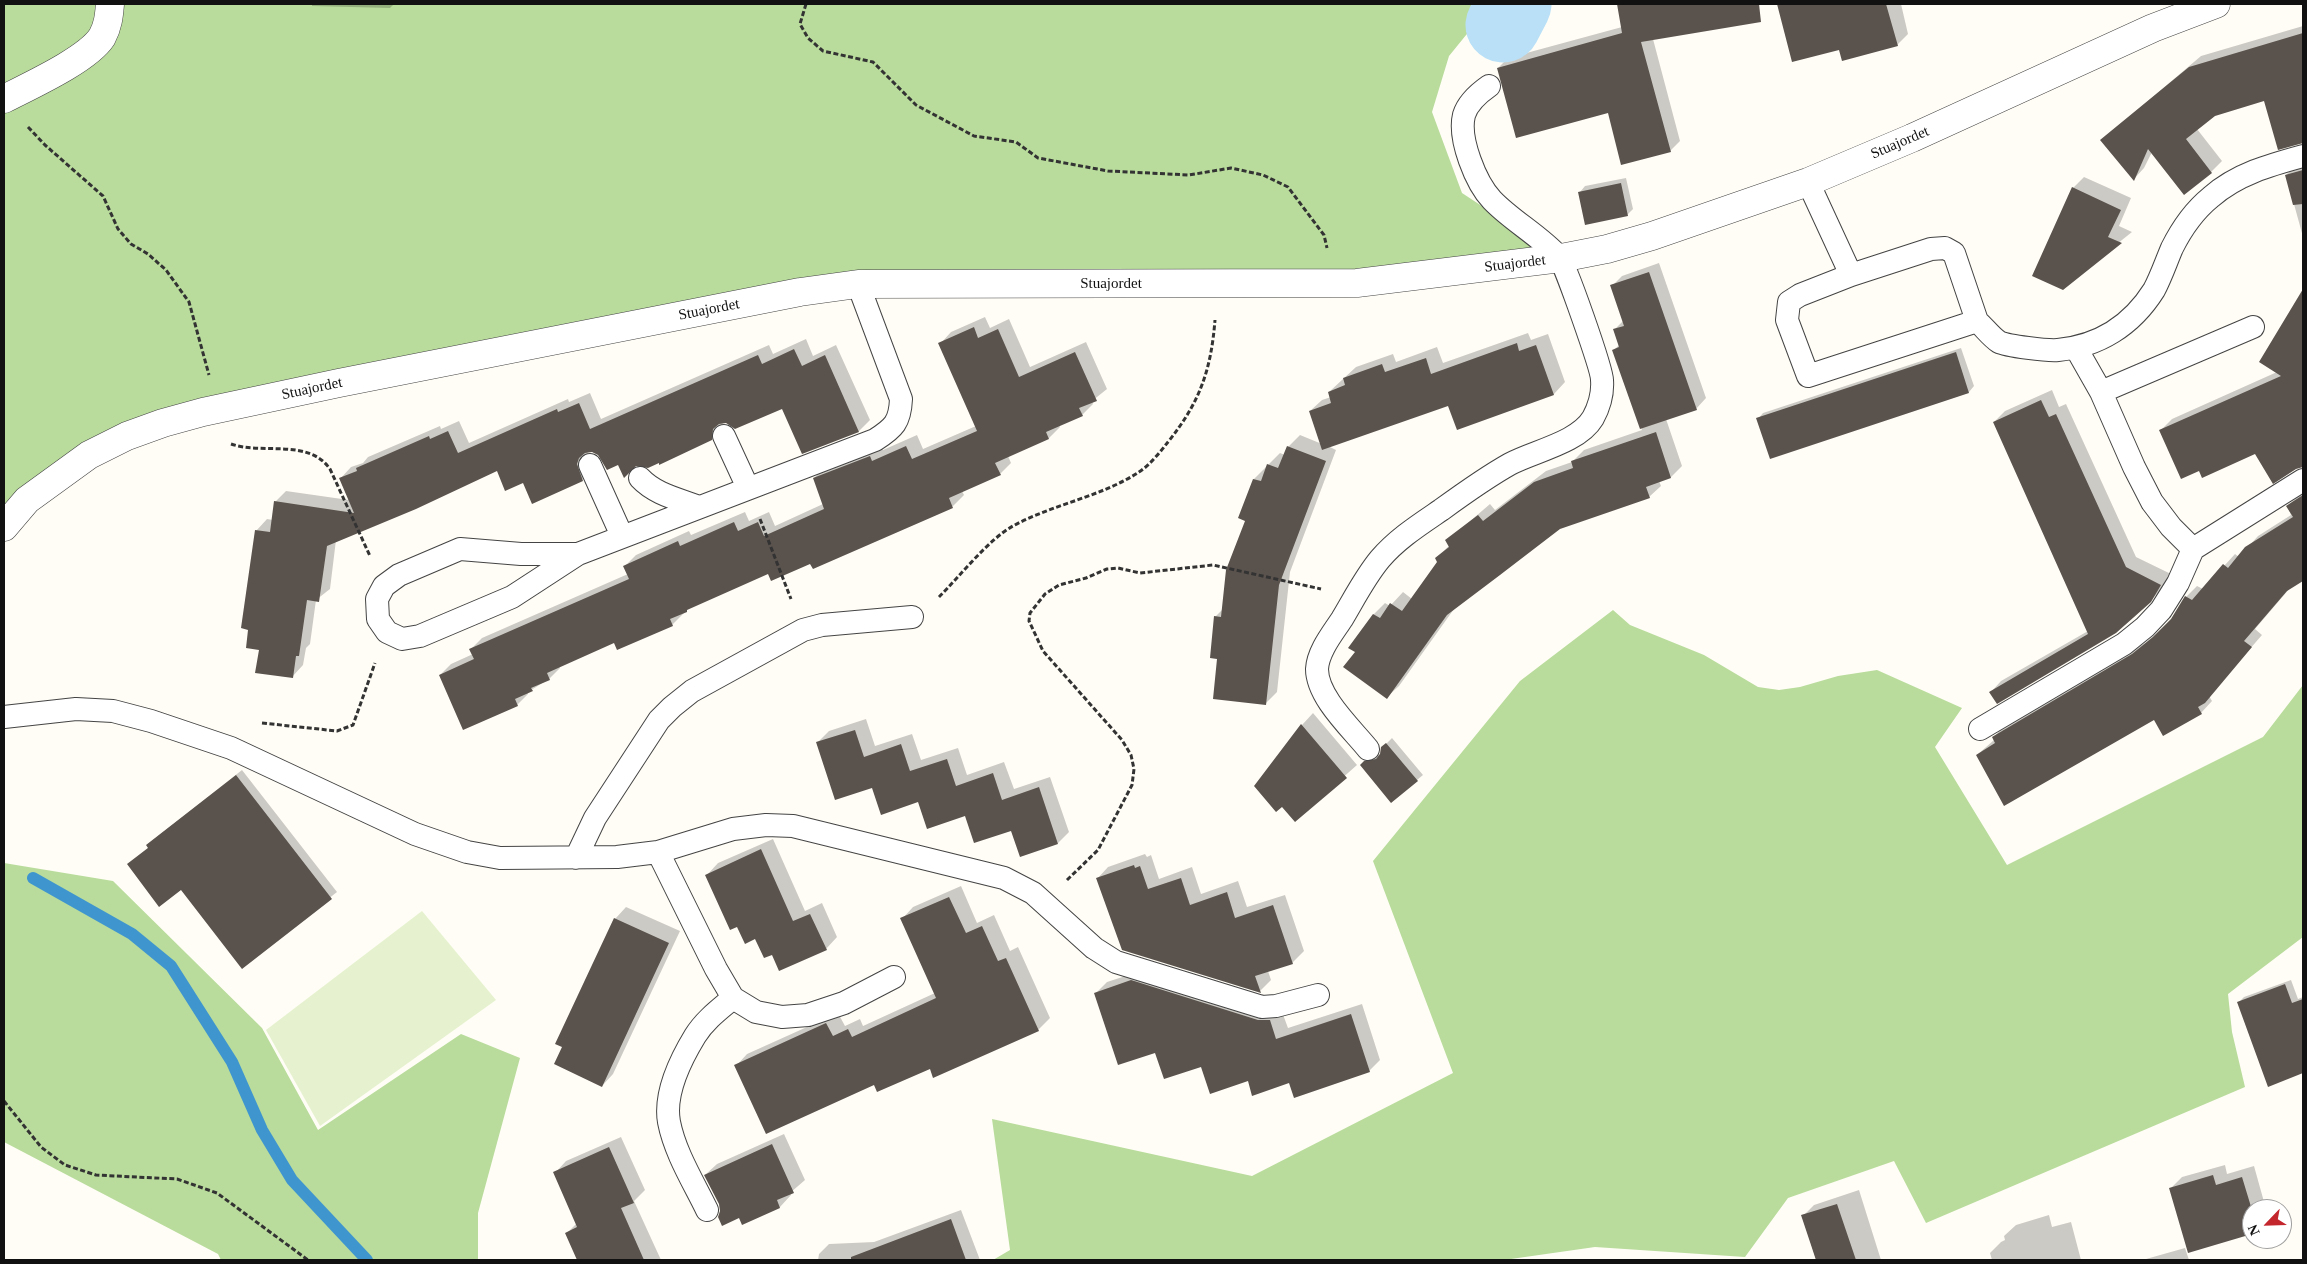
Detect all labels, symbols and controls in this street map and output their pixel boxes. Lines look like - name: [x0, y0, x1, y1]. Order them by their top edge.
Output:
- street label: Stuajordet: [1868, 123, 1932, 163]
- street label: Stuajordet: [1483, 251, 1547, 277]
- street label: Stuajordet: [1080, 275, 1142, 293]
- street label: Stuajordet: [677, 295, 741, 325]
- street label: Stuajordet: [280, 374, 344, 404]
- north arrow: [2242, 1199, 2292, 1249]
- text: N: [2245, 1222, 2263, 1238]

